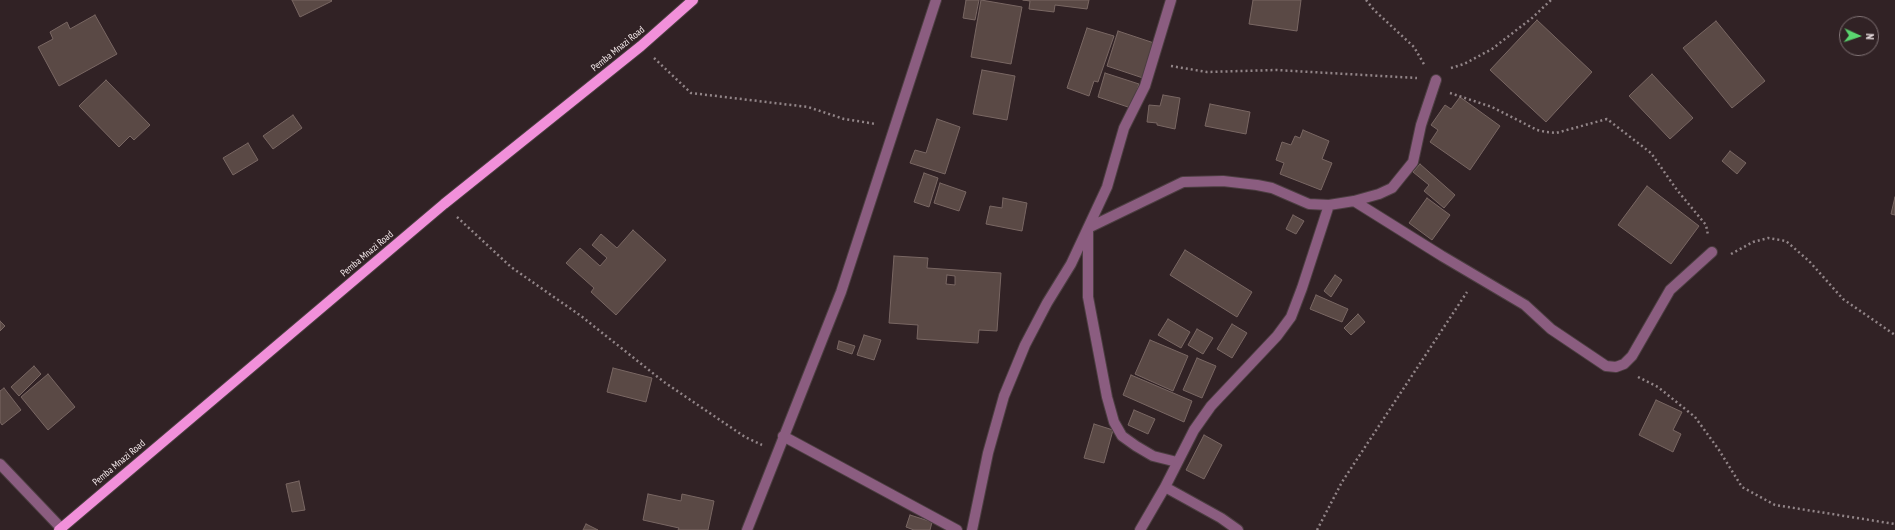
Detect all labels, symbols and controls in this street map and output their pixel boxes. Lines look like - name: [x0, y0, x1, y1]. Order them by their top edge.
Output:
- north arrow: [1839, 16, 1879, 56]
- street label: Pemba Mnazi Road: [589, 24, 647, 74]
- text: N: [1863, 33, 1877, 40]
- street label: Pemba Mnazi Road: [338, 229, 396, 279]
- street label: Pemba Mnazi Road: [90, 438, 148, 488]

